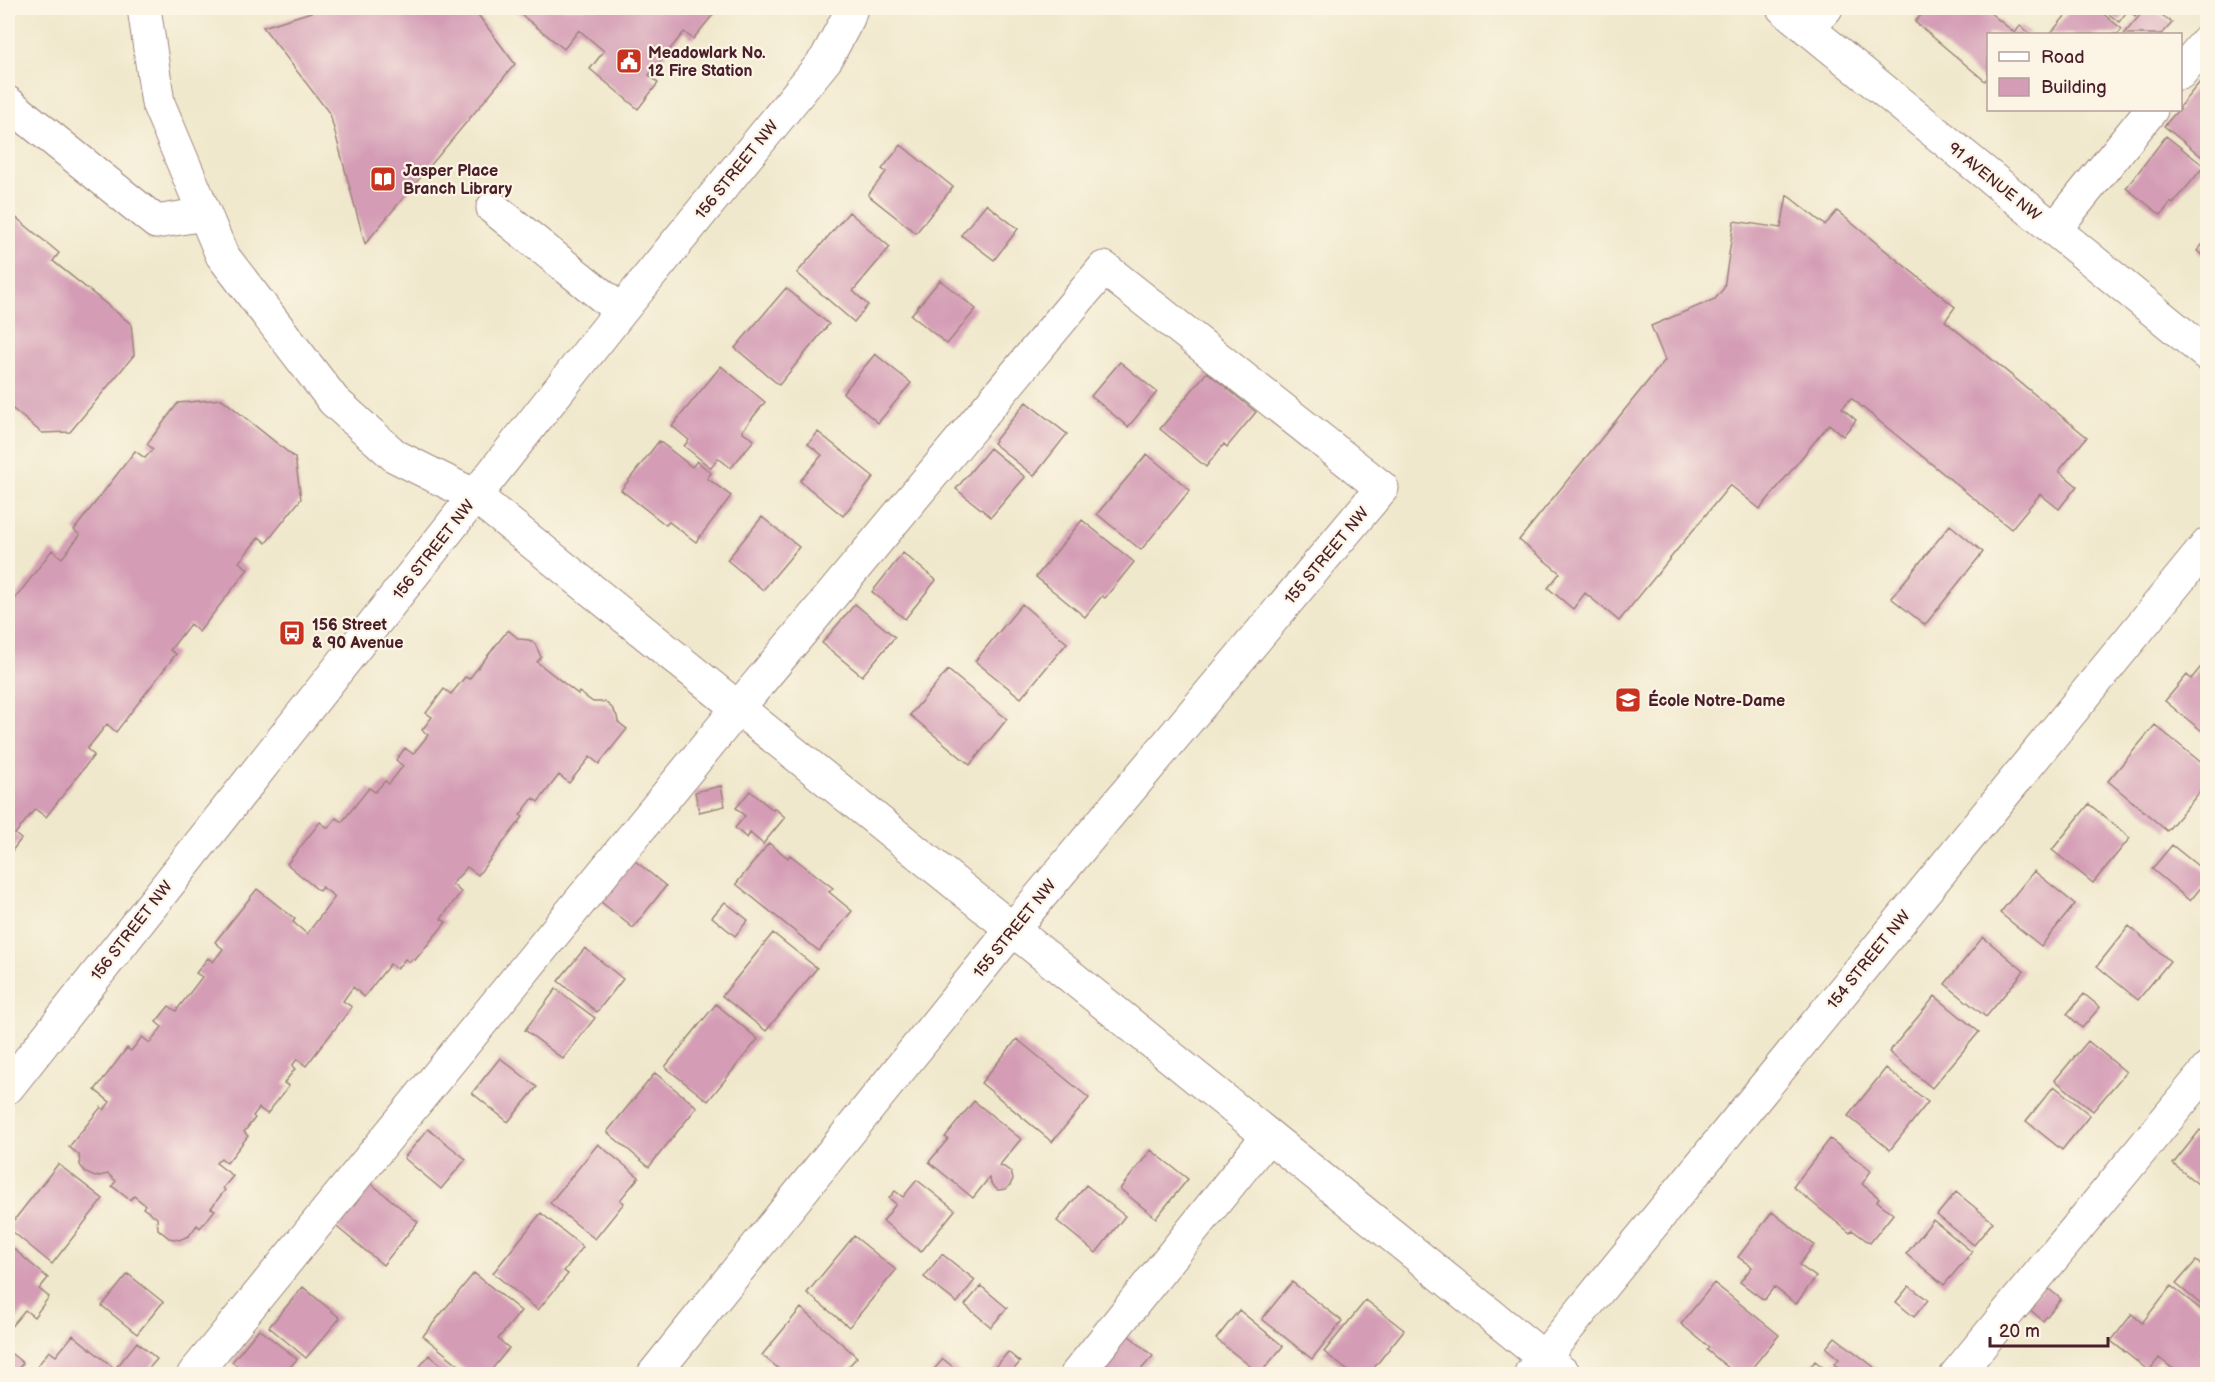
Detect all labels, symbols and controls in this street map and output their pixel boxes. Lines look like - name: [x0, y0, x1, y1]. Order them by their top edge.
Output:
- legend: [1987, 33, 2182, 111]
- place label: Meadowlark No. 12 Fire Station: [648, 44, 766, 81]
- public building icon: Meadowlark No. 12 Fire Station: [614, 46, 644, 76]
- text: Road: [2041, 47, 2085, 68]
- text: Building: [2041, 77, 2107, 98]
- street label: 156 STREET NW: [692, 117, 783, 223]
- street label: 91 AVENUE NW: [1944, 139, 2045, 226]
- place label: Jasper Place Branch Library: [403, 162, 513, 199]
- library icon: Jasper Place Branch Library: [368, 164, 398, 194]
- street label: 156 STREET NW: [389, 496, 479, 604]
- street label: 155 STREET NW: [1281, 503, 1373, 608]
- place label: 156 Street & 90 Avenue: [312, 616, 403, 653]
- bus stop icon: 156 Street & 90 Avenue: [277, 618, 307, 648]
- school or university icon: École Notre-Dame: [1613, 685, 1643, 715]
- place label: École Notre-Dame: [1648, 689, 1785, 711]
- street label: 155 STREET NW: [970, 876, 1061, 982]
- street label: 156 STREET NW: [87, 877, 177, 985]
- street label: 154 STREET NW: [1824, 907, 1915, 1013]
- scale bar: [1990, 1310, 2108, 1348]
- text: 20 m: [1999, 1321, 2040, 1342]

